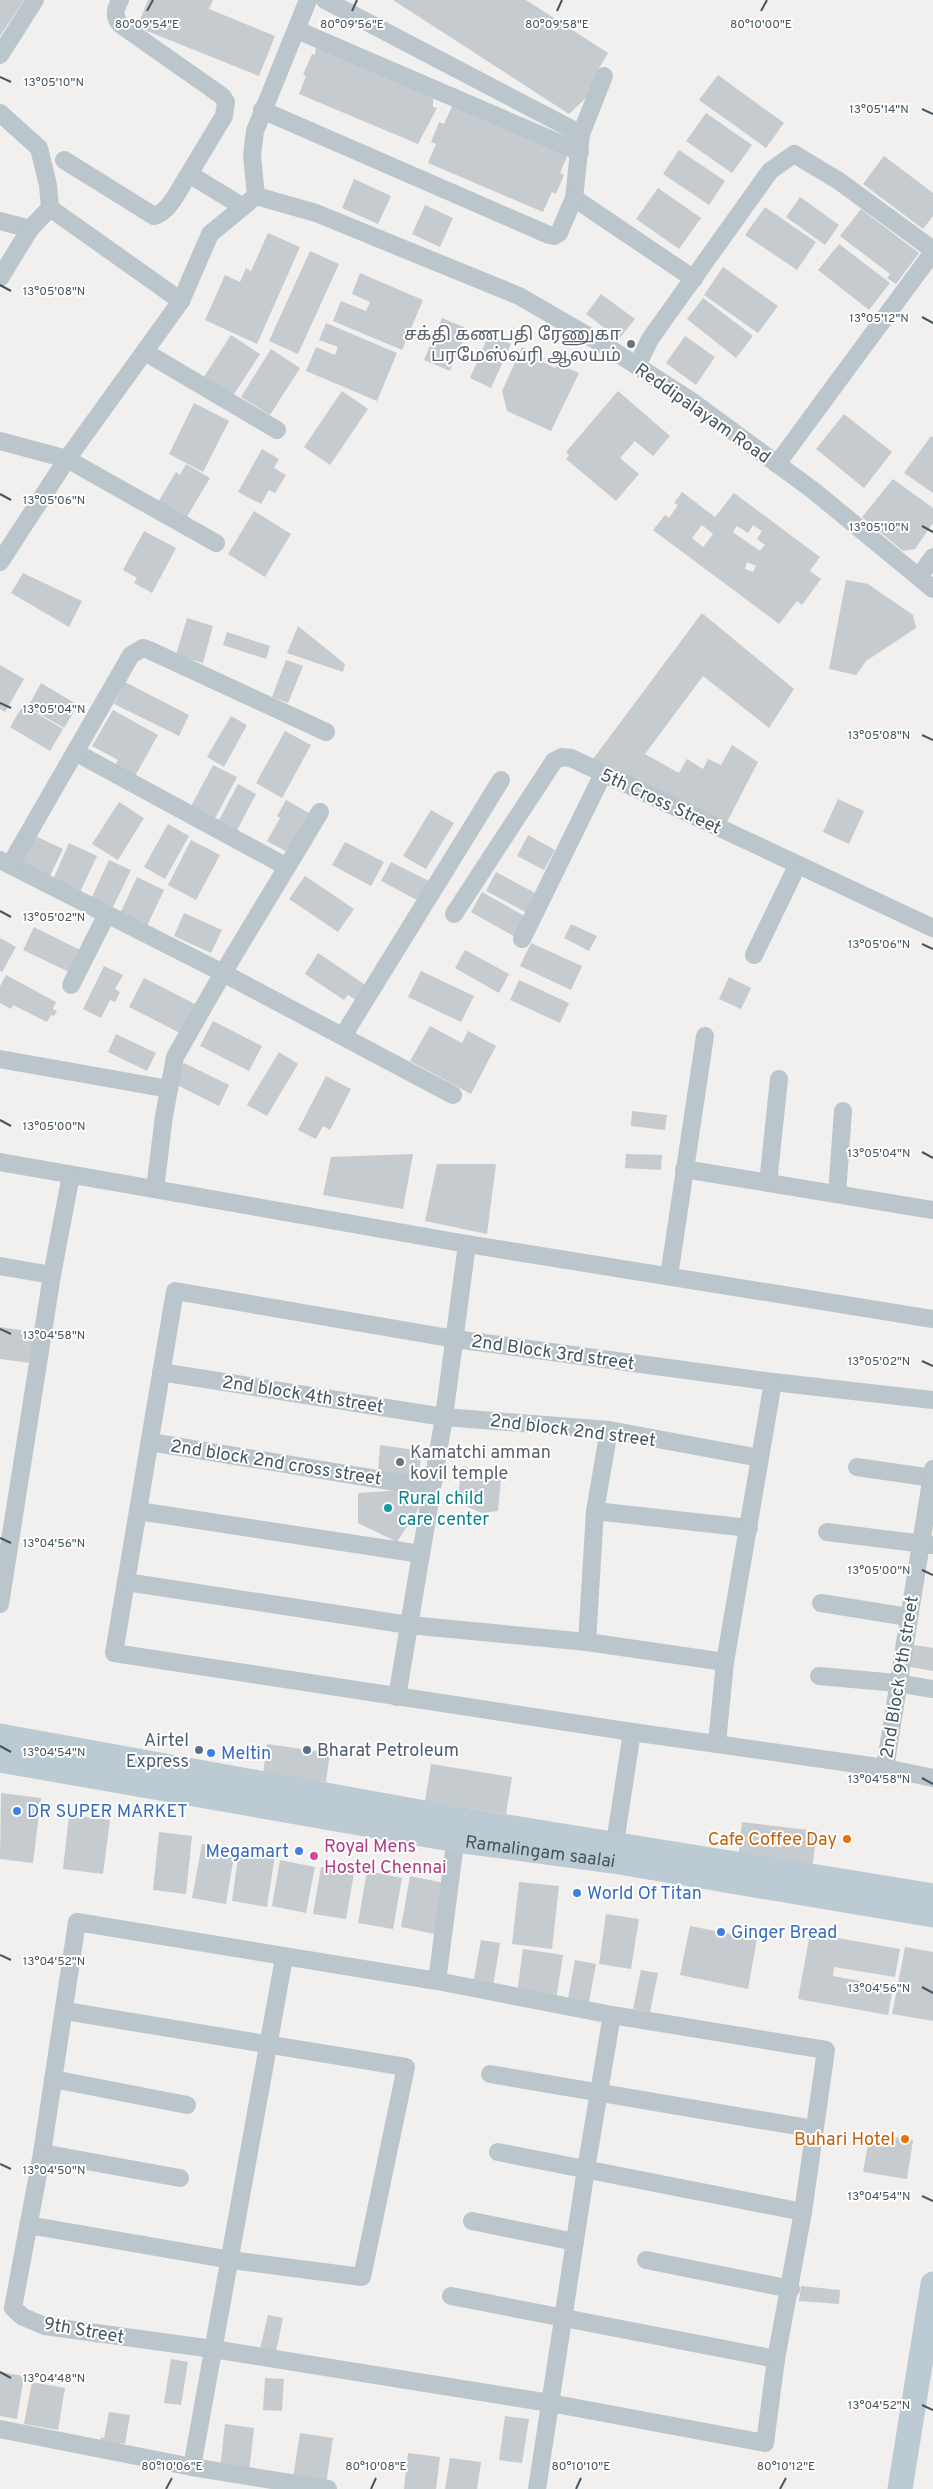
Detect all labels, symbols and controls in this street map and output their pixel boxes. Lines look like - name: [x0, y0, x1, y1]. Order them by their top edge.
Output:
- text: 80°09'54"E: [115, 17, 179, 33]
- text: 80°09'56"E: [320, 17, 384, 33]
- text: 80°09'58"E: [525, 17, 589, 33]
- text: 80°10'00"E: [730, 17, 792, 33]
- text: 13°05'10"N: [24, 75, 84, 91]
- text: 13°05'14"N: [849, 102, 909, 118]
- text: 13°05'08"N: [23, 284, 85, 300]
- text: 13°05'12"N: [849, 311, 909, 327]
- place label: சக்தி கணபதி ரேணுகா பரமேஸ்வரி ஆலயம்: [404, 324, 621, 368]
- marker: சக்தி கணபதி ரேணுகா பரமேஸ்வரி ஆலயம்: [625, 338, 637, 350]
- street label: Reddipalayam Road: [630, 359, 774, 470]
- text: 13°05'06"N: [23, 493, 85, 509]
- text: 13°05'10"N: [849, 520, 909, 536]
- text: 13°05'04"N: [23, 702, 85, 718]
- text: 13°05'08"N: [848, 728, 910, 744]
- street label: 5th Cross Street: [596, 764, 724, 840]
- text: 13°05'02"N: [23, 910, 85, 926]
- text: 13°05'06"N: [848, 937, 910, 953]
- text: 13°05'00"N: [23, 1119, 85, 1135]
- text: 13°05'04"N: [848, 1146, 910, 1162]
- text: 13°04'58"N: [23, 1328, 85, 1344]
- street label: 2nd Block 3rd street: [470, 1331, 636, 1376]
- text: 13°05'02"N: [848, 1354, 910, 1370]
- street label: 2nd block 4th street: [221, 1371, 385, 1420]
- street label: 2nd block 2nd street: [489, 1410, 657, 1453]
- street label: 2nd block 2nd cross street: [169, 1435, 383, 1492]
- place label: Kamatchi amman kovil temple: [410, 1442, 551, 1486]
- marker: Kamatchi amman kovil temple: [394, 1456, 406, 1468]
- place label: Rural child care center: [398, 1488, 489, 1532]
- marker: Rural child care center: [382, 1502, 394, 1514]
- text: 13°04'56"N: [23, 1536, 85, 1552]
- text: 13°05'00"N: [848, 1563, 910, 1579]
- street label: 2nd Block 9th street: [876, 1594, 925, 1760]
- place label: Airtel Express: [126, 1730, 189, 1774]
- place label: Bharat Petroleum: [317, 1740, 459, 1763]
- place label: Meltin: [221, 1743, 271, 1766]
- marker: Airtel Express: [193, 1744, 205, 1756]
- marker: Bharat Petroleum: [301, 1744, 313, 1756]
- text: 13°04'54"N: [23, 1745, 85, 1761]
- marker: Meltin: [205, 1747, 217, 1759]
- text: 13°04'58"N: [848, 1772, 910, 1788]
- place label: DR SUPER MARKET: [27, 1801, 188, 1824]
- marker: DR SUPER MARKET: [11, 1805, 23, 1817]
- place label: Cafe Coffee Day: [708, 1829, 837, 1852]
- street label: Ramalingam saalai: [463, 1831, 617, 1874]
- marker: Cafe Coffee Day: [841, 1833, 853, 1845]
- place label: Royal Mens Hostel Chennai: [324, 1836, 447, 1880]
- place label: Megamart: [205, 1841, 289, 1864]
- marker: Megamart: [293, 1845, 305, 1857]
- marker: Royal Mens Hostel Chennai: [308, 1850, 320, 1862]
- place label: World Of Titan: [587, 1883, 702, 1906]
- marker: World Of Titan: [571, 1887, 583, 1899]
- place label: Ginger Bread: [731, 1922, 837, 1945]
- marker: Ginger Bread: [715, 1926, 727, 1938]
- text: 13°04'52"N: [23, 1954, 85, 1970]
- text: 13°04'56"N: [848, 1981, 910, 1997]
- place label: Buhari Hotel: [794, 2129, 895, 2152]
- marker: Buhari Hotel: [899, 2133, 911, 2145]
- text: 13°04'50"N: [23, 2163, 85, 2179]
- text: 13°04'54"N: [848, 2189, 910, 2205]
- street label: 9th Street: [42, 2313, 126, 2350]
- text: 13°04'48"N: [23, 2371, 85, 2387]
- text: 13°04'52"N: [848, 2398, 910, 2414]
- text: 80°10'06"E: [141, 2459, 203, 2475]
- text: 80°10'08"E: [345, 2459, 407, 2475]
- text: 80°10'10"E: [552, 2459, 610, 2475]
- text: 80°10'12"E: [757, 2459, 815, 2475]

